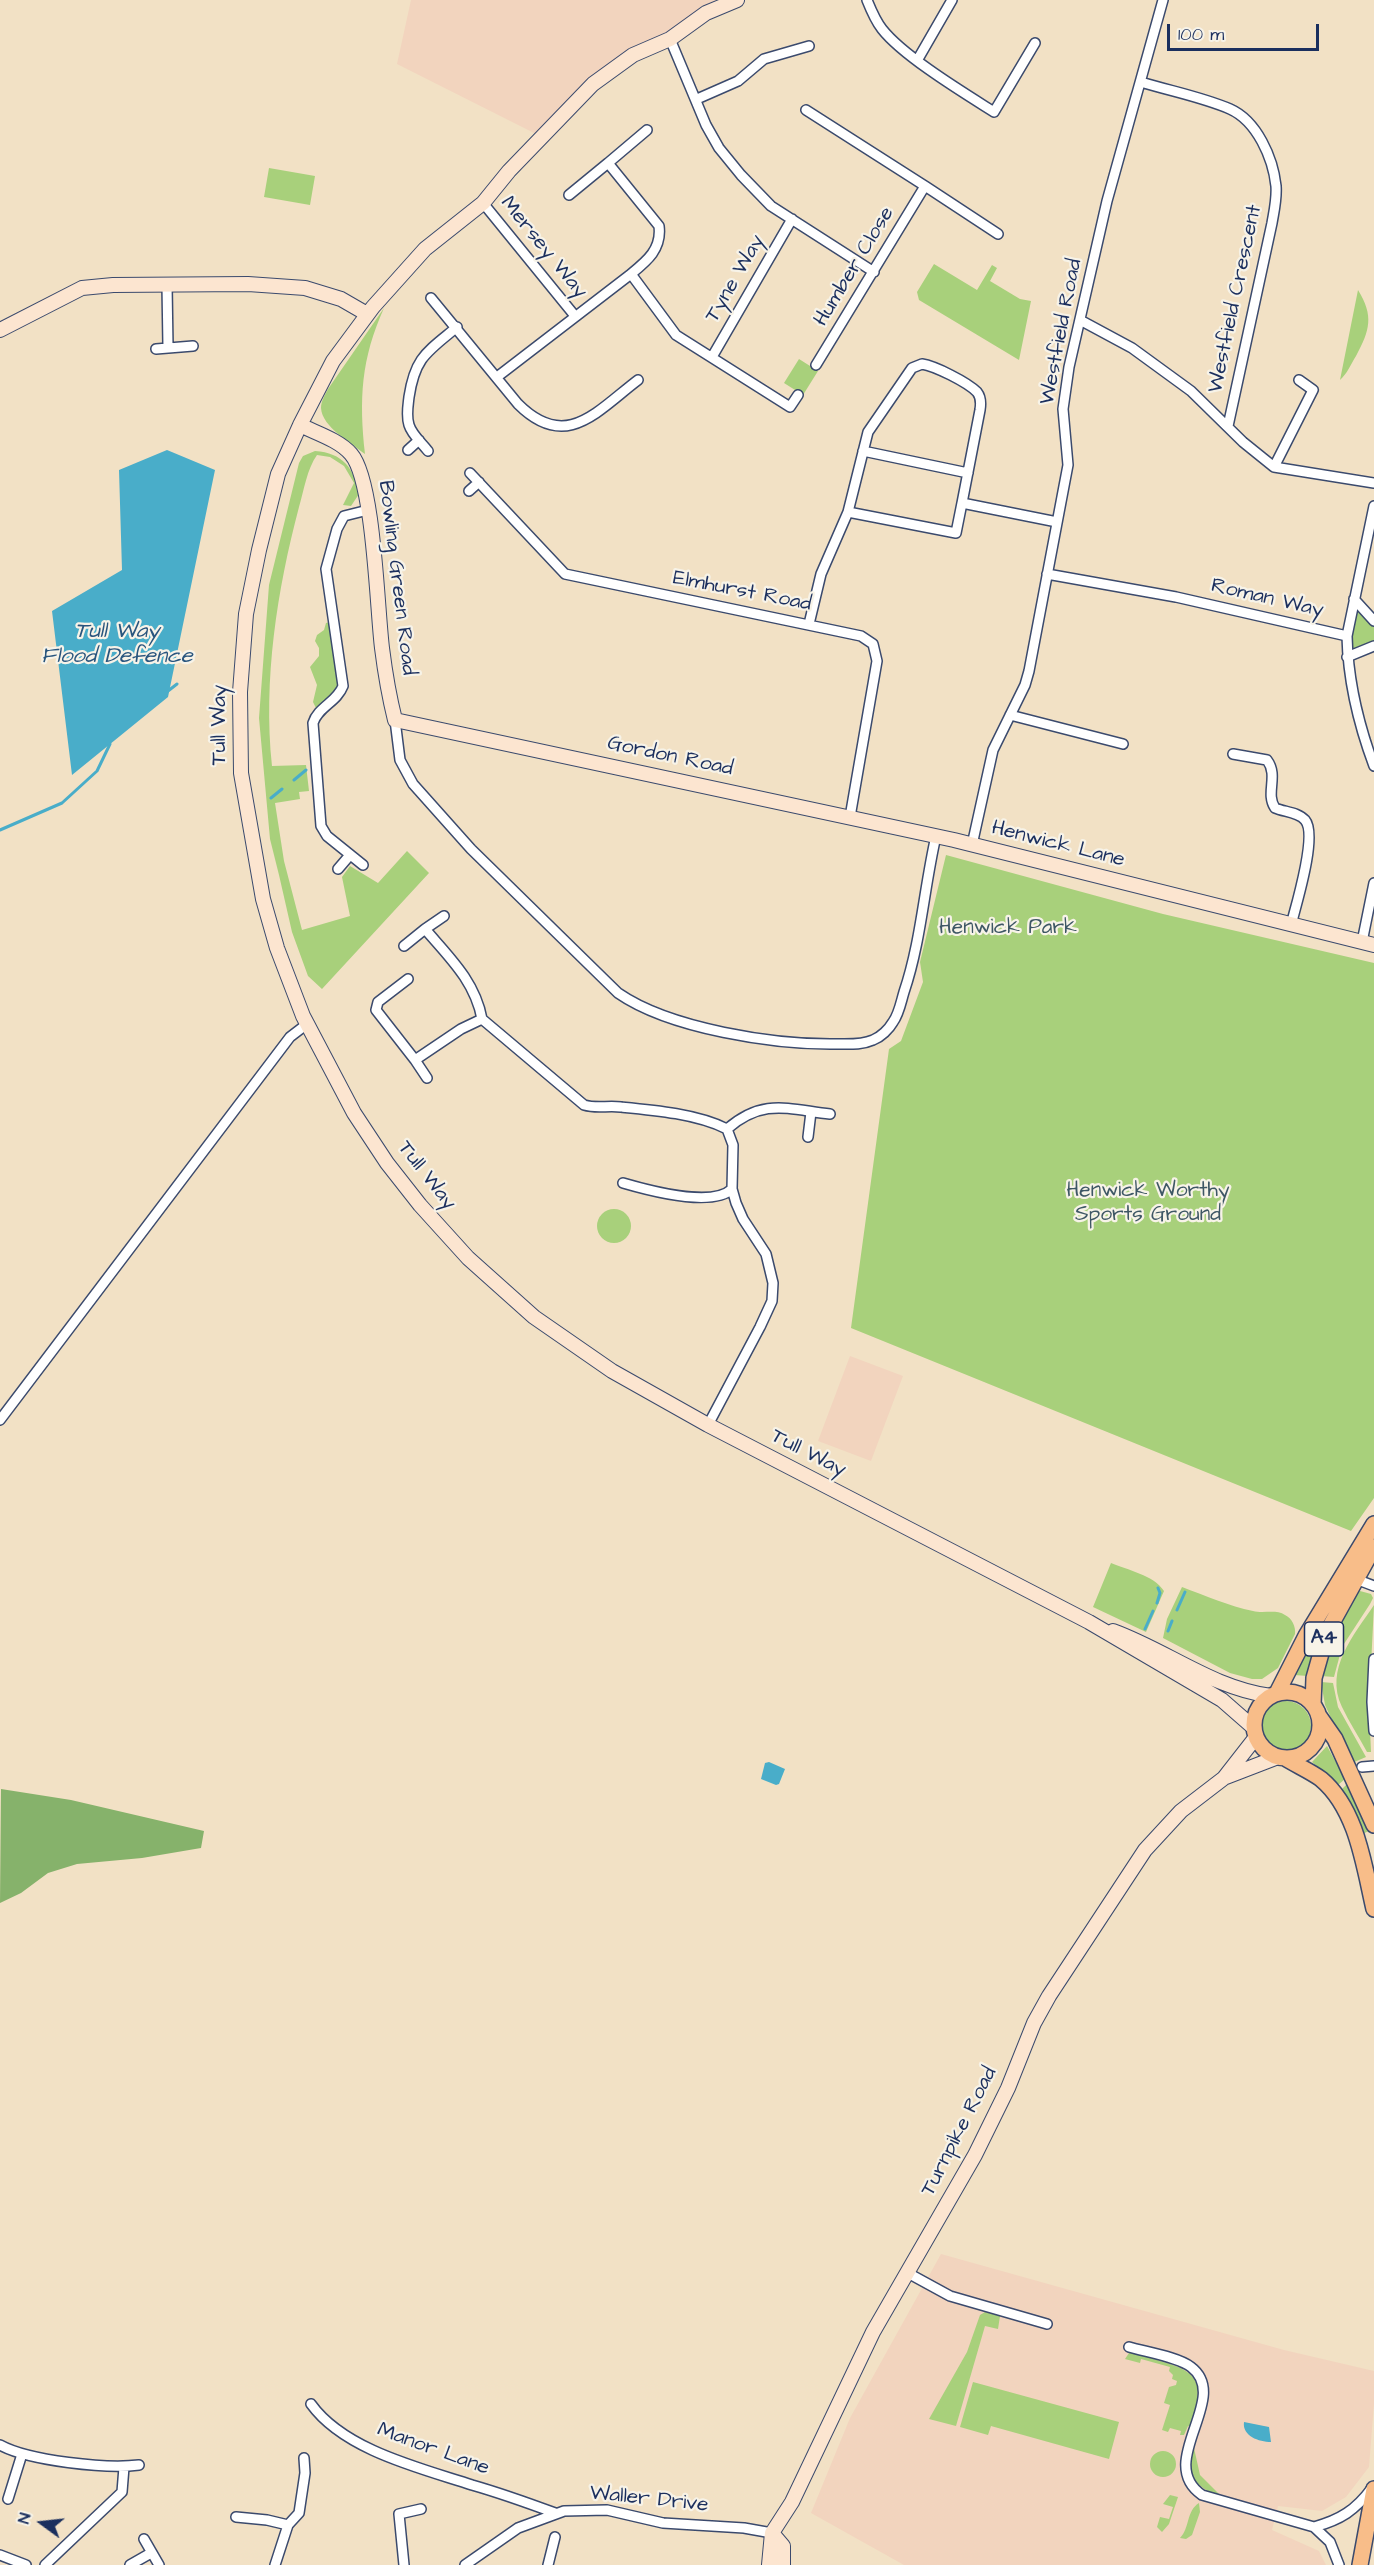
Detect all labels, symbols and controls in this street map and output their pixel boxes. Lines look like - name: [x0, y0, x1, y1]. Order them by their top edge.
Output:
- scale bar: [1170, 12, 1322, 50]
- text: 100 m: [1178, 22, 1224, 47]
- street label: Mersey Way: [494, 192, 592, 304]
- street label: Humber Close: [809, 203, 901, 331]
- street label: Westfield Crescent: [1204, 203, 1268, 395]
- street label: Tyne Way: [701, 231, 771, 327]
- street label: Westfield Road: [1036, 257, 1088, 407]
- street label: Bowling Green Road: [372, 479, 420, 677]
- street label: Elmhurst Road: [671, 566, 813, 618]
- street label: Roman Way: [1208, 574, 1326, 624]
- water label: Tull Way Flood Defence: [41, 619, 193, 670]
- street label: Tull Way: [208, 685, 234, 765]
- street label: Gordon Road: [605, 731, 735, 783]
- street label: Henwick Lane: [989, 816, 1127, 874]
- park label: Henwick Park: [939, 916, 1077, 942]
- street label: Tull Way: [391, 1136, 461, 1216]
- park label: Henwick Worthy Sports Ground: [1067, 1179, 1229, 1229]
- street label: Tull Way: [766, 1424, 850, 1484]
- road number: A4: [1304, 1622, 1344, 1656]
- street label: Turnpike Road: [917, 2063, 1003, 2201]
- street label: Manor Lane: [374, 2418, 492, 2482]
- street label: Waller Drive: [588, 2481, 710, 2519]
- north arrow: [12, 2493, 72, 2553]
- text: N: [13, 2511, 37, 2526]

